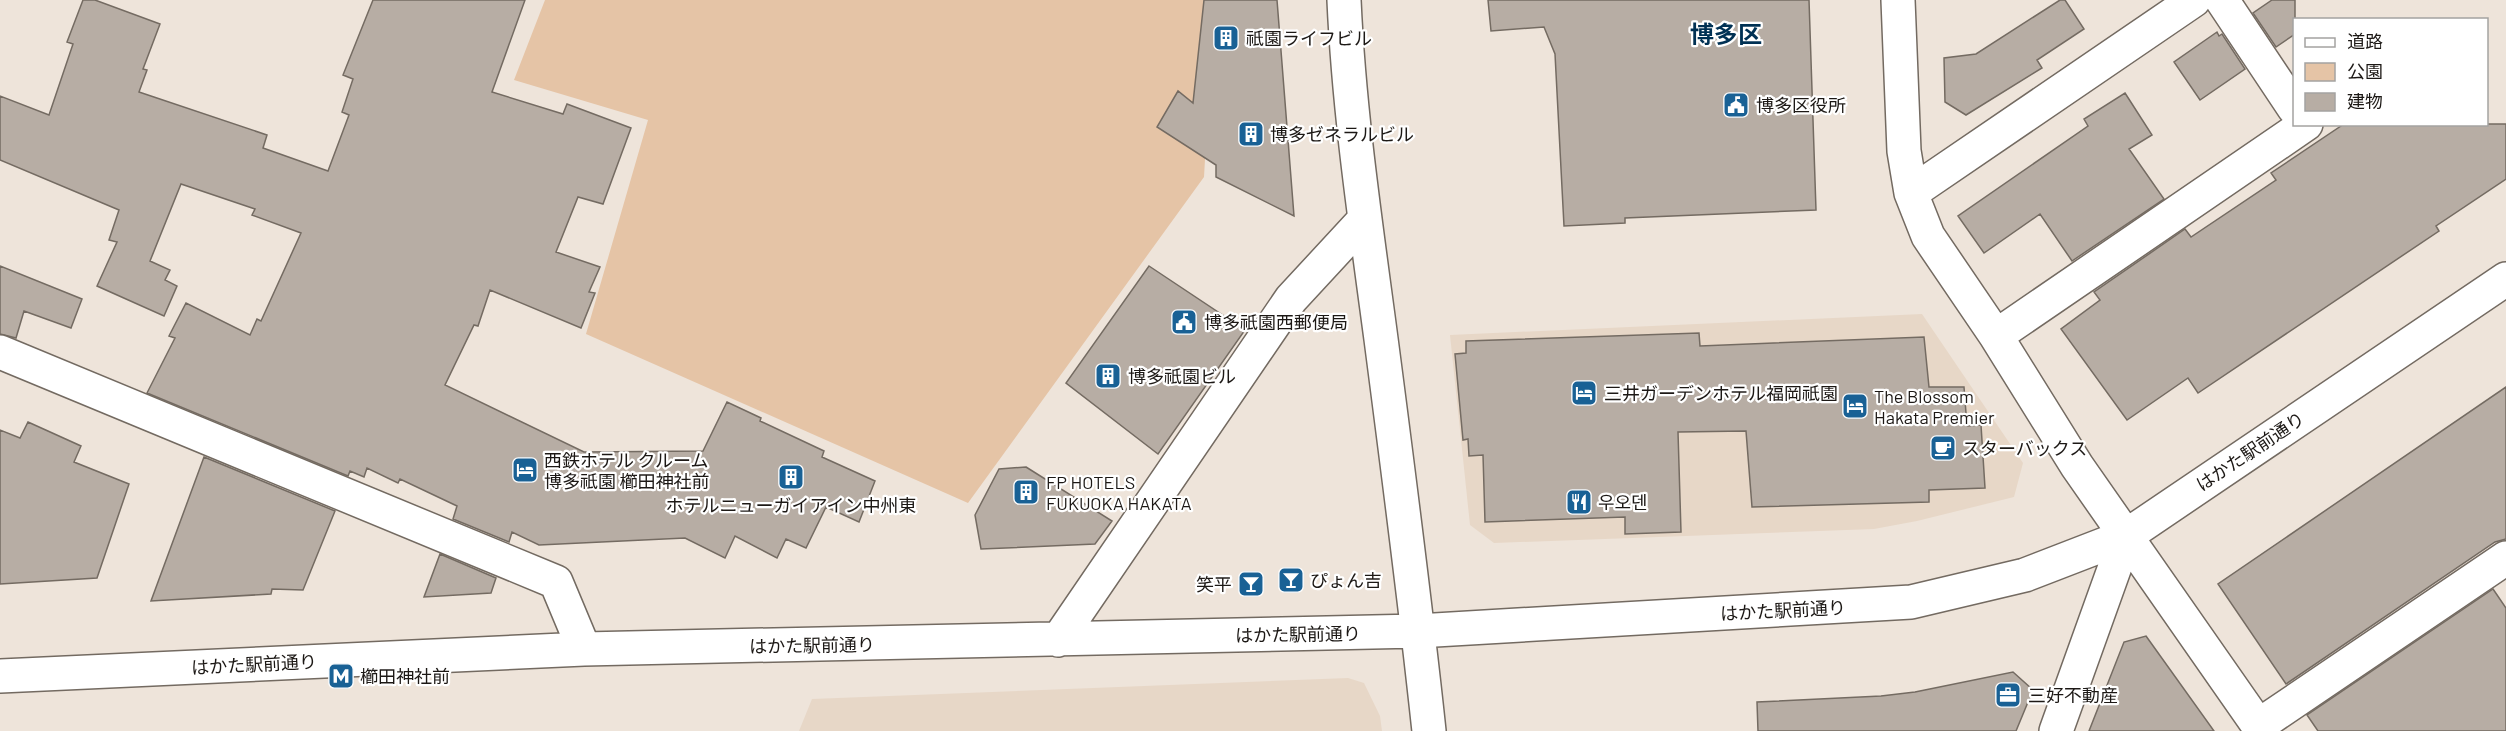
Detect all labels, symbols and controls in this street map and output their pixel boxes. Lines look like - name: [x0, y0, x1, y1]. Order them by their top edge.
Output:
- legend: [2293, 18, 2488, 126]
- district label: 博多区: [1690, 19, 1762, 48]
- building icon: 祇園ライフビル: [1211, 23, 1241, 53]
- place label: 祇園ライフビル: [1246, 27, 1372, 49]
- text: 道路: [2347, 30, 2383, 52]
- text: 公園: [2347, 60, 2383, 82]
- public building icon: 博多区役所: [1721, 90, 1751, 120]
- text: 建物: [2347, 90, 2383, 112]
- place label: 博多区役所: [1756, 94, 1846, 116]
- building icon: 博多ゼネラルビル: [1236, 119, 1266, 149]
- place label: 博多ゼネラルビル: [1270, 123, 1414, 145]
- public building icon: 博多祇園西郵便局: [1169, 307, 1199, 337]
- place label: 博多祇園西郵便局: [1204, 311, 1348, 333]
- building icon: 博多祇園ビル: [1093, 361, 1123, 391]
- place label: 博多祇園ビル: [1128, 365, 1236, 387]
- hotel icon: 三井ガーデンホテル福岡祇園: [1569, 378, 1599, 408]
- place label: 三井ガーデンホテル福岡祇園: [1604, 382, 1838, 404]
- place label: The Blossom Hakata Premier: [1874, 385, 1995, 428]
- hotel icon: The Blossom Hakata Premier: [1840, 391, 1870, 421]
- street label: はかた駅前通り: [2192, 407, 2308, 495]
- cafe icon: スターバックス: [1928, 433, 1958, 463]
- place label: スターバックス: [1962, 437, 2087, 459]
- place label: 西鉄ホテル クルーム 博多祇園 櫛田神社前: [544, 449, 710, 492]
- hotel icon: 西鉄ホテル クルーム 博多祇園 櫛田神社前: [510, 455, 540, 485]
- building icon: ホテルニューガイアイン中州東: [776, 462, 806, 492]
- place label: FP HOTELS FUKUOKA HAKATA: [1046, 471, 1192, 514]
- building icon: FP HOTELS FUKUOKA HAKATA: [1011, 477, 1041, 507]
- restaurant icon: 우오덴: [1564, 487, 1594, 517]
- place label: 우오덴: [1598, 491, 1648, 513]
- place label: ホテルニューガイアイン中州東: [665, 494, 917, 516]
- bar icon: ぴょん吉: [1276, 565, 1306, 595]
- bar icon: 笑平: [1236, 569, 1266, 599]
- place label: ぴょん吉: [1310, 569, 1382, 591]
- place label: 笑平: [1196, 573, 1232, 595]
- street label: はかた駅前通り: [1720, 596, 1846, 624]
- street label: はかた駅前通り: [1235, 622, 1361, 646]
- street label: はかた駅前通り: [749, 633, 875, 657]
- street label: はかた駅前通り: [191, 650, 317, 678]
- metro station icon: 櫛田神社前: [326, 661, 356, 691]
- place label: 櫛田神社前: [360, 665, 450, 687]
- office icon: 三好不動産: [1993, 680, 2023, 710]
- place label: 三好不動産: [2028, 684, 2118, 706]

